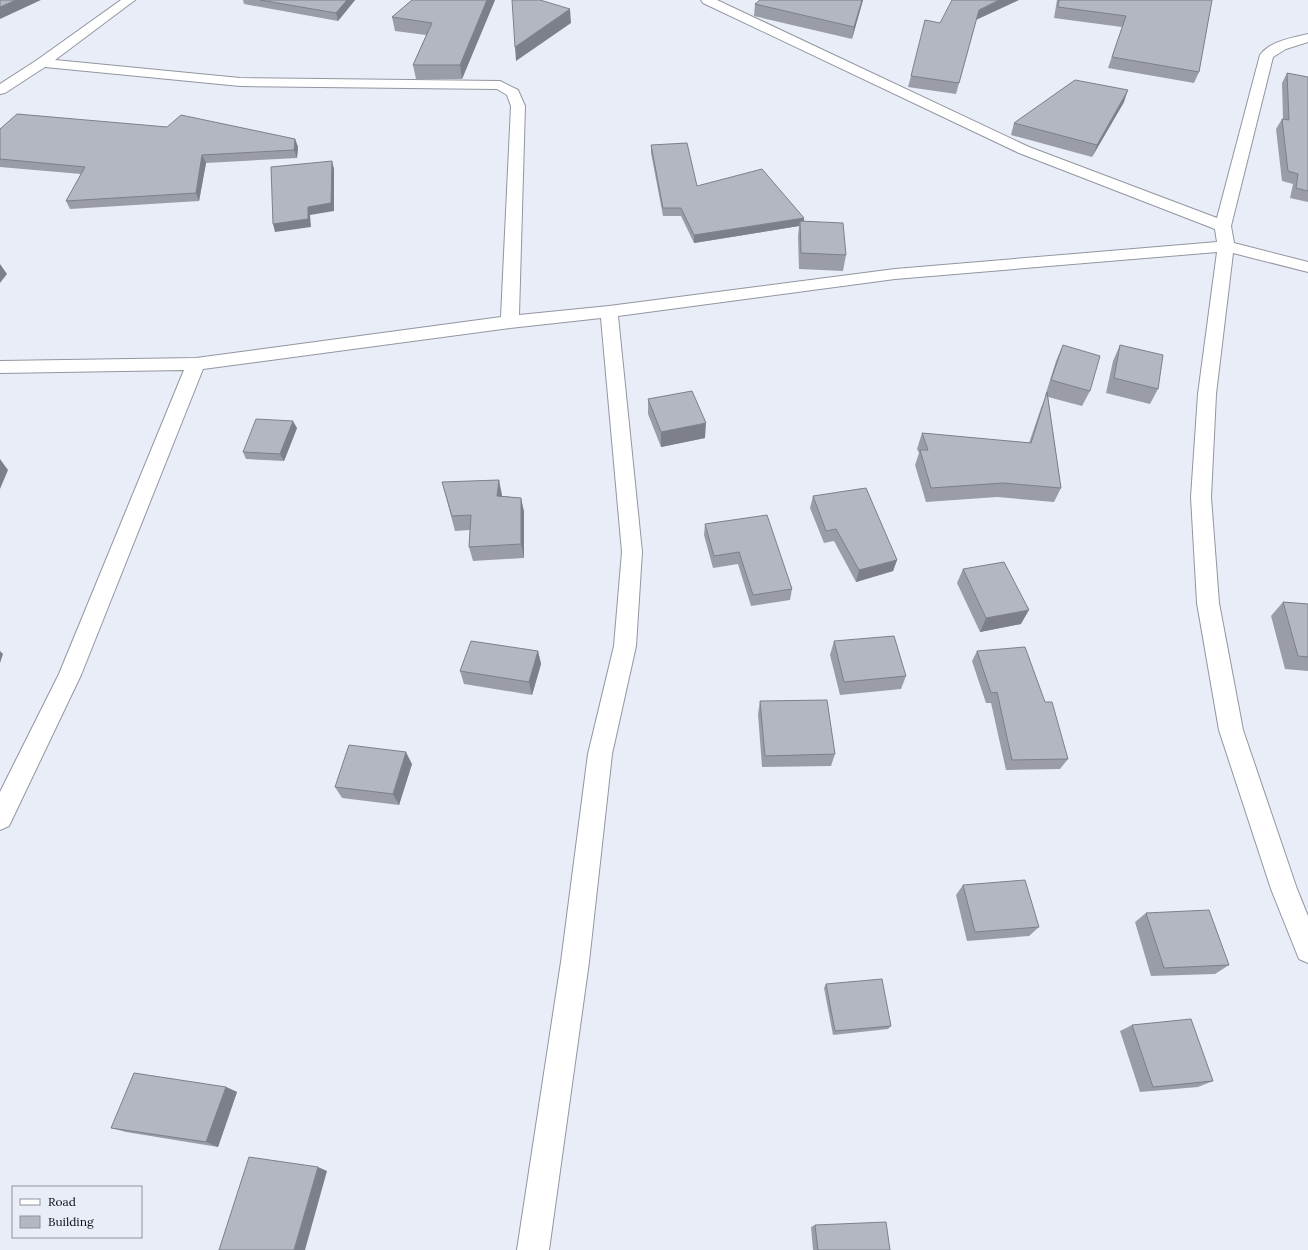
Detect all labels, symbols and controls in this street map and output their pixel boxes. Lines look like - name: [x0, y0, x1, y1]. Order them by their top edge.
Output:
- legend: [12, 1186, 142, 1238]
- text: Road: [48, 1194, 76, 1209]
- text: Building: [48, 1214, 94, 1229]

